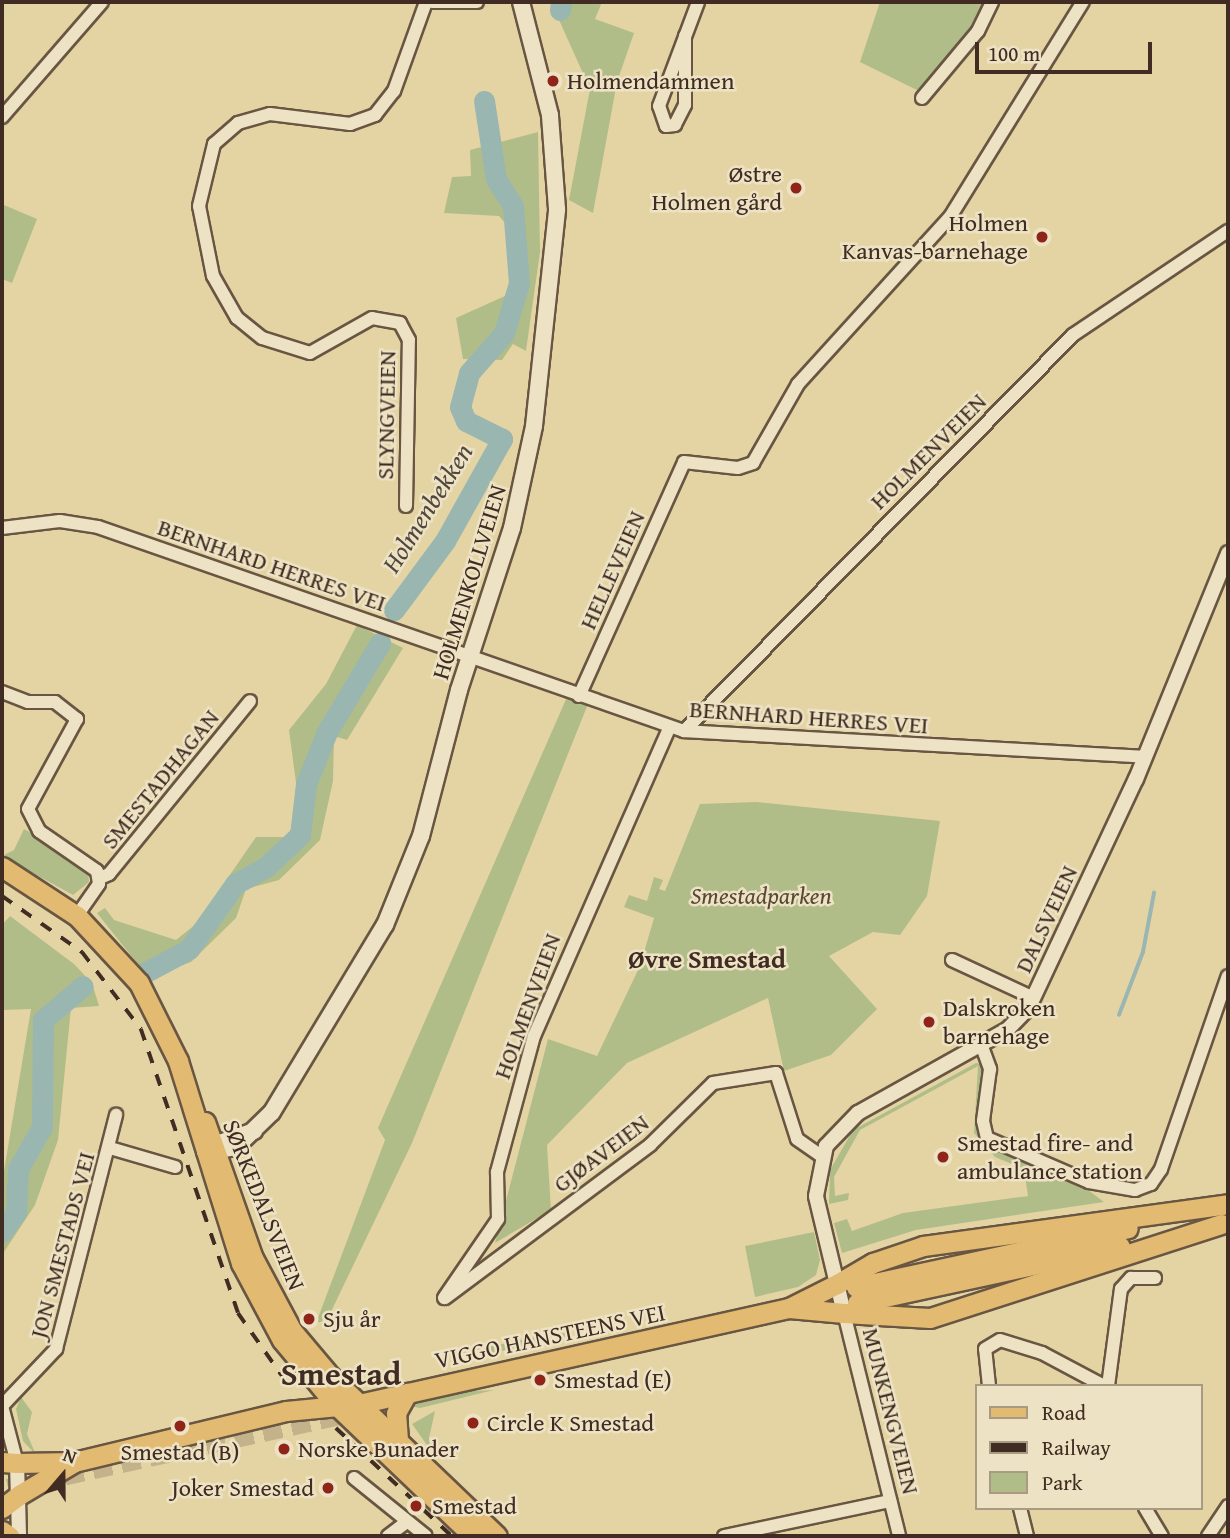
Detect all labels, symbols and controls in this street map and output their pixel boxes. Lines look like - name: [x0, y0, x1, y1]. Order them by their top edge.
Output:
- scale bar: [978, 28, 1155, 72]
- text: 100 m: [988, 38, 1040, 69]
- place label: Holmendammen: [567, 67, 734, 95]
- marker: Holmendammen: [545, 73, 561, 89]
- place label: Østre Holmen gård: [652, 160, 782, 216]
- marker: Østre Holmen gård: [788, 180, 804, 196]
- place label: Holmen Kanvas-barnehage: [842, 209, 1028, 265]
- marker: Holmen Kanvas-barnehage: [1034, 229, 1050, 245]
- street label: SLYNGVEIEN: [370, 350, 402, 480]
- street label: HOLMENVEIEN: [864, 387, 992, 515]
- water label: Holmenbekken: [375, 438, 479, 578]
- street label: HOLMENKOLLVEIEN: [426, 481, 512, 683]
- street label: HELLEVEIEN: [573, 506, 651, 634]
- street label: BERNHARD HERRES VEI: [154, 512, 390, 618]
- street label: BERNHARD HERRES VEI: [689, 694, 929, 740]
- street label: SMESTADHAGAN: [95, 704, 225, 854]
- street label: DALSVEIEN: [1009, 861, 1083, 977]
- park label: Smestadparken: [690, 882, 832, 910]
- street label: HOLMENVEIEN: [487, 929, 567, 1083]
- district label: Øvre Smestad: [628, 943, 786, 975]
- place label: Dalskroken barnehage: [943, 994, 1056, 1050]
- marker: Dalskroken barnehage: [921, 1014, 937, 1030]
- street label: GJØAVEIEN: [548, 1108, 654, 1198]
- street label: SØRKEDALSVEIEN: [217, 1116, 311, 1294]
- place label: Smestad fire- and ambulance station: [957, 1129, 1142, 1185]
- street label: JON SMESTADS VEI: [23, 1149, 101, 1341]
- marker: Smestad fire- and ambulance station: [935, 1149, 951, 1165]
- street label: VIGGO HANSTEENS VEI: [432, 1298, 668, 1374]
- place label: Sju år: [323, 1305, 381, 1333]
- marker: Sju år: [301, 1311, 317, 1327]
- street label: MUNKENGVEIEN: [856, 1325, 926, 1497]
- district label: Smestad: [281, 1355, 401, 1393]
- place label: Smestad (E): [554, 1366, 672, 1394]
- marker: Smestad (E): [532, 1372, 548, 1388]
- legend: [974, 1384, 1202, 1510]
- text: Road: [1042, 1397, 1086, 1428]
- place label: Circle K Smestad: [487, 1409, 654, 1437]
- marker: Circle K Smestad: [465, 1415, 481, 1431]
- marker: Smestad (B): [172, 1418, 188, 1434]
- text: Railway: [1042, 1432, 1111, 1463]
- place label: Norske Bunader: [298, 1435, 459, 1463]
- place label: Smestad (B): [120, 1438, 240, 1466]
- north arrow: [28, 1440, 98, 1510]
- text: N: [59, 1440, 81, 1471]
- marker: Norske Bunader: [276, 1441, 292, 1457]
- text: Park: [1042, 1467, 1083, 1498]
- place label: Joker Smestad: [171, 1474, 314, 1502]
- marker: Joker Smestad: [320, 1480, 336, 1496]
- place label: Smestad: [432, 1492, 517, 1520]
- marker: Smestad: [406, 1496, 426, 1516]

